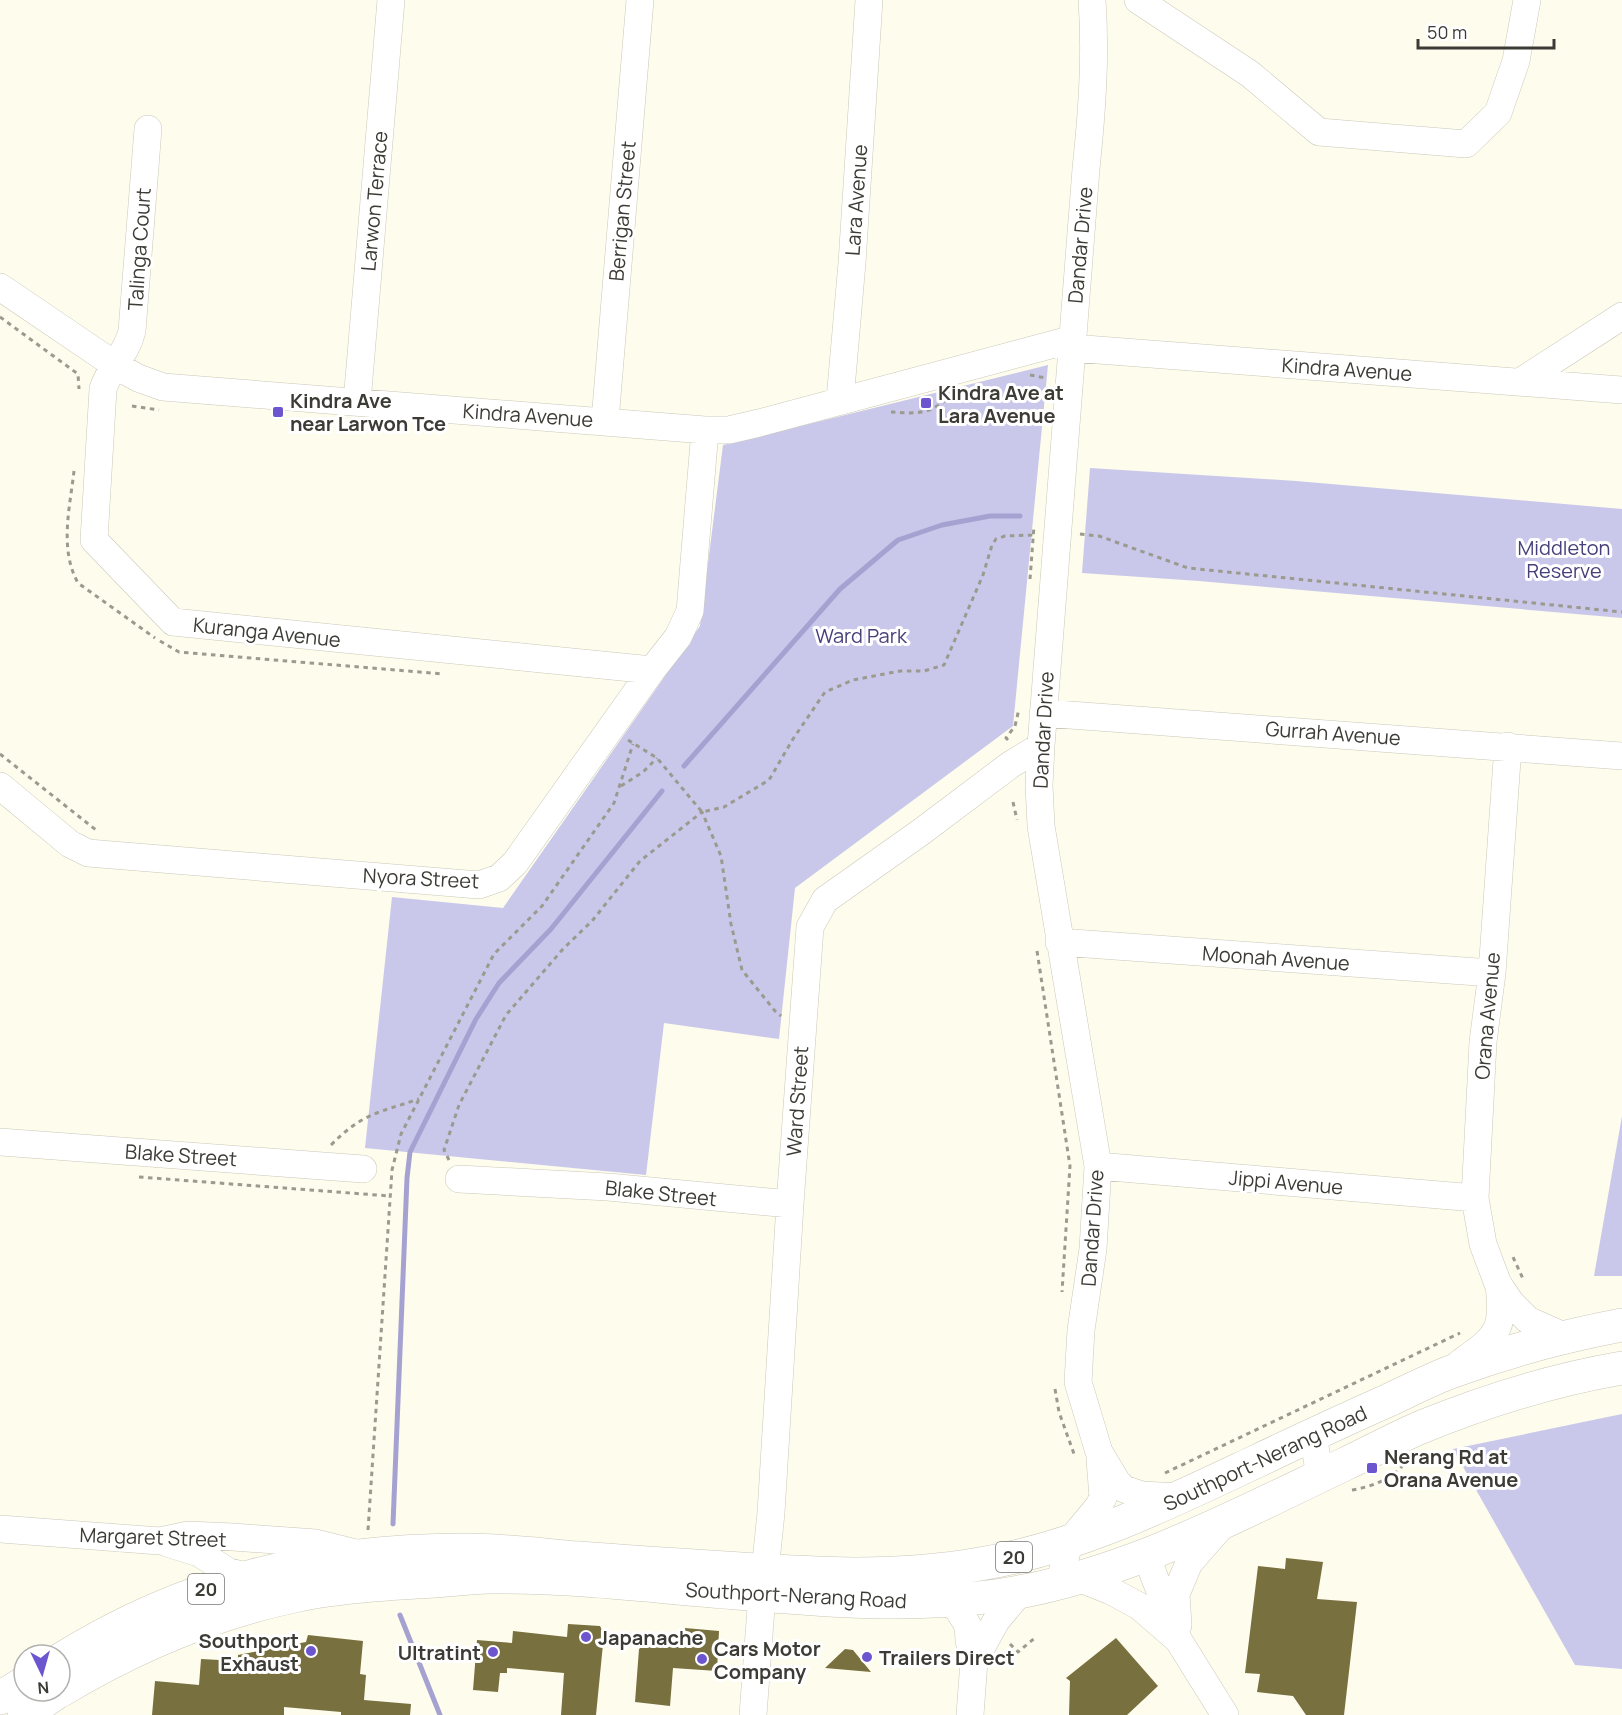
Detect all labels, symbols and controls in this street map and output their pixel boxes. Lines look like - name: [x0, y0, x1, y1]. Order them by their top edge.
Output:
- scale bar: [1418, 12, 1554, 50]
- text: 50 m: [1427, 20, 1467, 44]
- street label: Larwon Terrace: [354, 130, 394, 272]
- street label: Berrigan Street: [602, 140, 642, 282]
- street label: Lara Avenue: [839, 143, 873, 257]
- street label: Dandar Drive: [1061, 185, 1099, 305]
- street label: Talinga Court: [121, 187, 157, 311]
- street label: Kindra Avenue: [1281, 351, 1413, 387]
- place label: Kindra Ave at Lara Avenue: [938, 379, 1064, 429]
- place label: Kindra Ave near Larwon Tce: [290, 387, 446, 437]
- marker: Kindra Ave at Lara Avenue: [919, 396, 933, 410]
- street label: Kindra Avenue: [462, 397, 594, 433]
- marker: Kindra Ave near Larwon Tce: [271, 405, 285, 419]
- park label: Middleton Reserve: [1518, 534, 1610, 584]
- street label: Kuranga Avenue: [192, 611, 342, 653]
- park label: Ward Park: [815, 622, 908, 649]
- street label: Dandar Drive: [1026, 671, 1060, 789]
- street label: Gurrah Avenue: [1264, 715, 1402, 751]
- street label: Nyora Street: [362, 861, 480, 895]
- street label: Moonah Avenue: [1201, 939, 1351, 977]
- street label: Orana Avenue: [1468, 951, 1506, 1081]
- street label: Ward Street: [780, 1045, 814, 1157]
- street label: Blake Street: [124, 1138, 238, 1172]
- street label: Jippi Avenue: [1228, 1164, 1344, 1200]
- street label: Dandar Drive: [1074, 1169, 1110, 1287]
- street label: Blake Street: [604, 1174, 718, 1212]
- street label: Southport-Nerang Road: [1159, 1399, 1371, 1517]
- place label: Nerang Rd at Orana Avenue: [1384, 1443, 1518, 1493]
- marker: Nerang Rd at Orana Avenue: [1365, 1461, 1379, 1475]
- street label: Margaret Street: [79, 1521, 227, 1553]
- road number: 20: [996, 1542, 1032, 1572]
- road number: 20: [188, 1574, 224, 1604]
- street label: Southport-Nerang Road: [685, 1576, 907, 1614]
- place label: Japanache: [598, 1624, 703, 1651]
- place label: Southport Exhaust: [198, 1627, 299, 1677]
- marker: Japanache: [579, 1630, 593, 1644]
- place label: Cars Motor Company: [714, 1635, 821, 1685]
- place label: Ultratint: [398, 1639, 481, 1666]
- north arrow: [12, 1643, 72, 1703]
- marker: Southport Exhaust: [304, 1644, 318, 1658]
- place label: Trailers Direct: [879, 1644, 1015, 1671]
- marker: Ultratint: [486, 1645, 500, 1659]
- marker: Trailers Direct: [860, 1650, 874, 1664]
- marker: Cars Motor Company: [695, 1652, 709, 1666]
- text: N: [37, 1676, 50, 1699]

